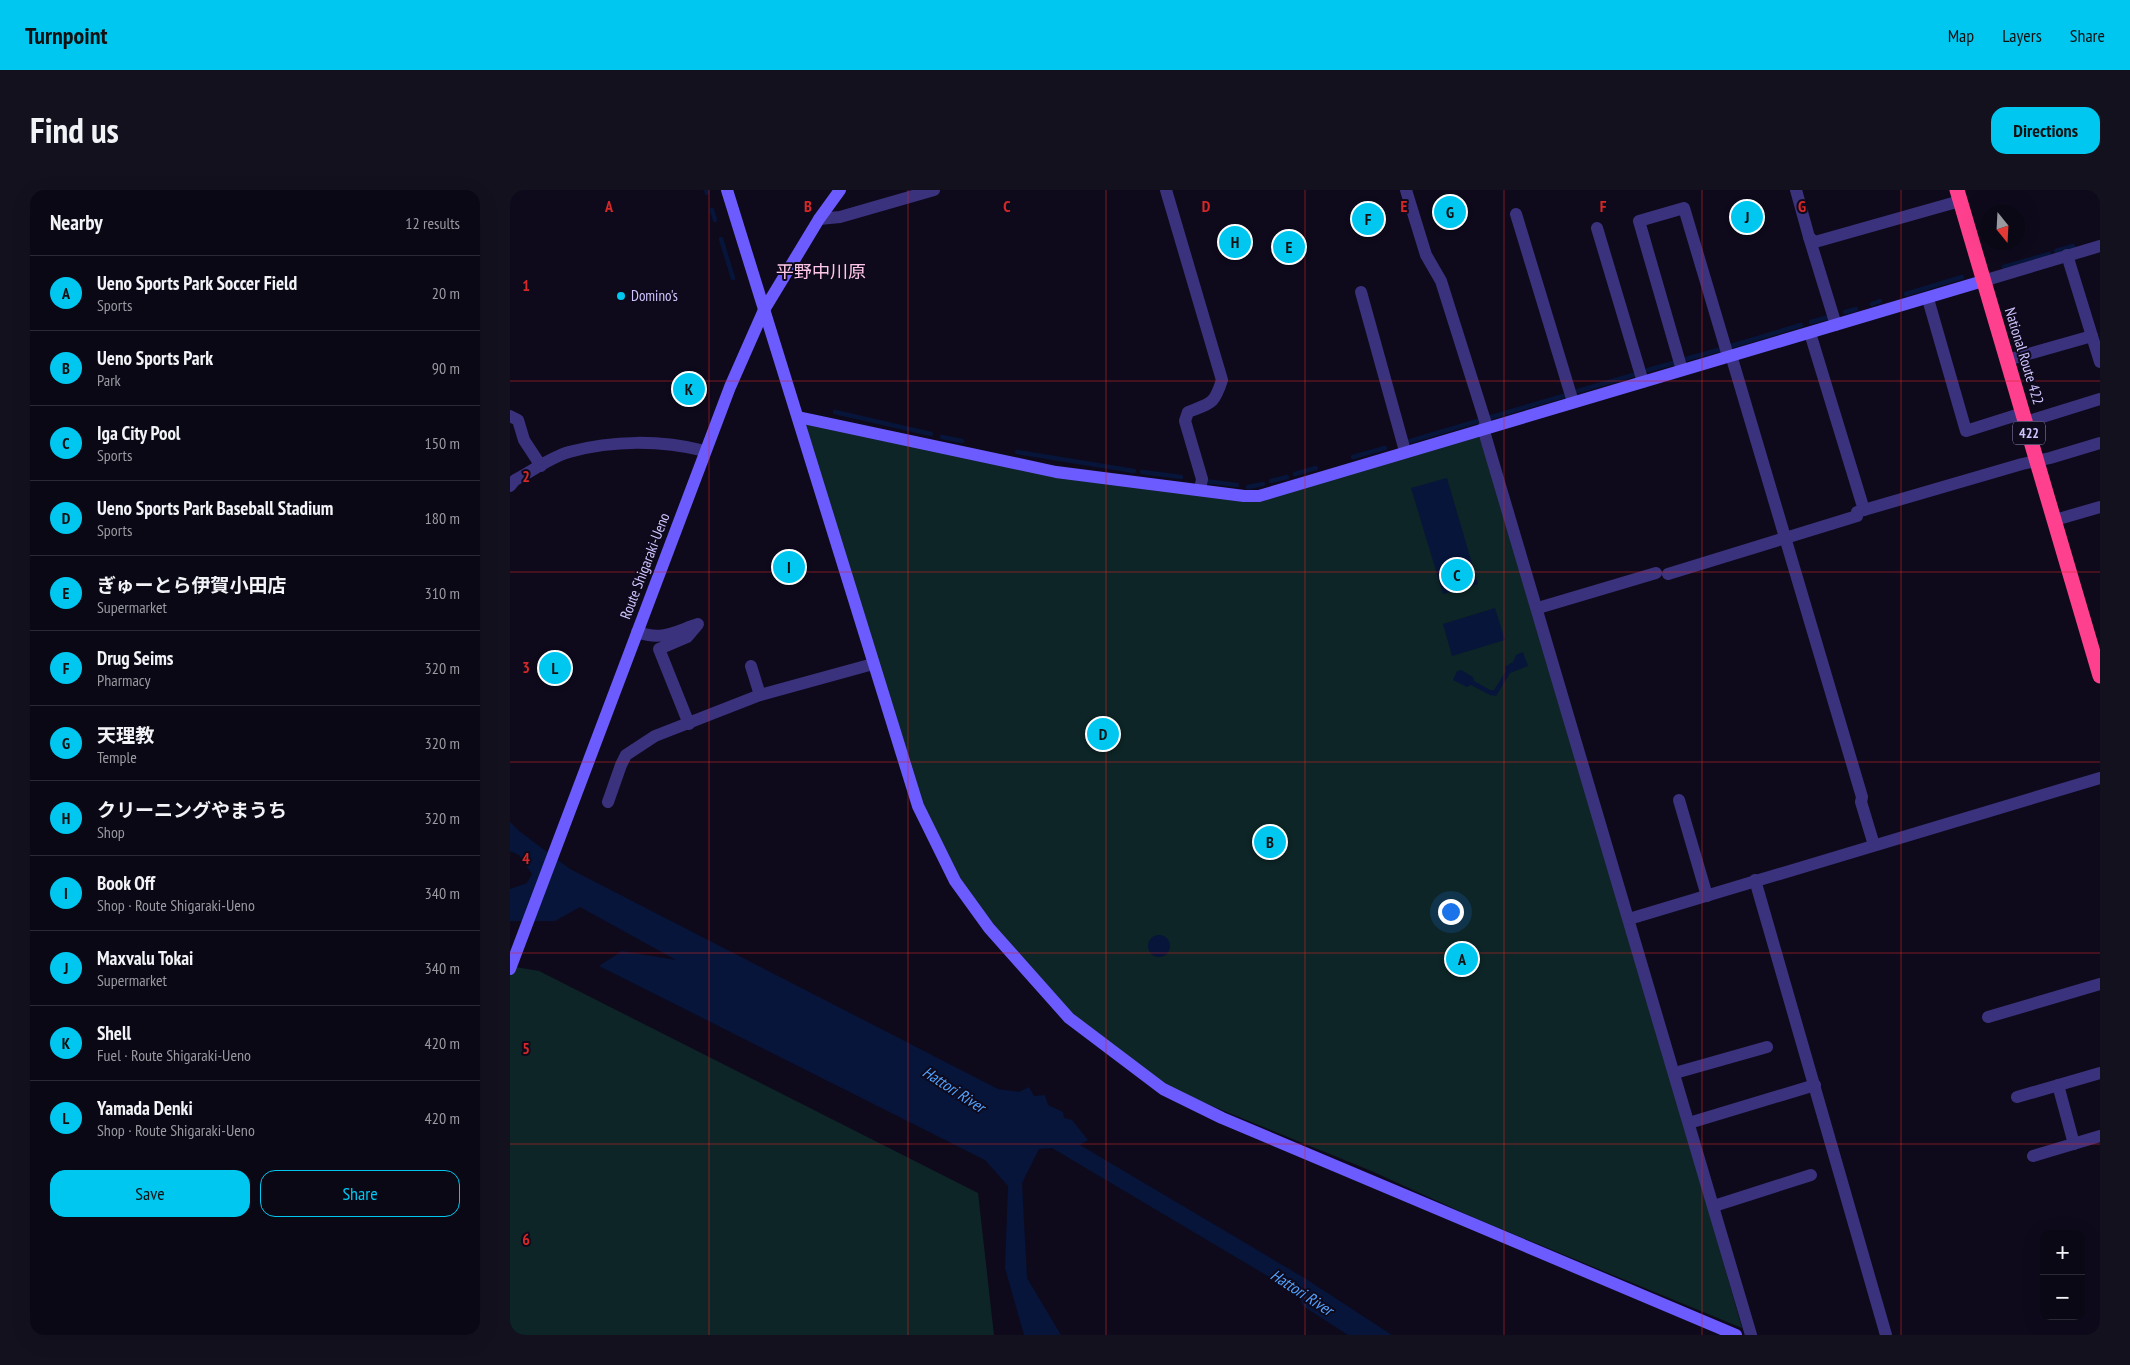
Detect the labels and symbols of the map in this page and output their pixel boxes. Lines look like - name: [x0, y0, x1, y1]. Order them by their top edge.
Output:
- pin: G: [1434, 193, 1466, 231]
- text: A: [604, 196, 614, 216]
- text: B: [804, 196, 812, 216]
- text: C: [1003, 196, 1011, 216]
- text: D: [1202, 196, 1211, 216]
- text: E: [1401, 196, 1408, 216]
- text: F: [1600, 196, 1607, 216]
- text: G: [1798, 196, 1806, 216]
- pin: J: [1731, 198, 1763, 236]
- pin: F: [1352, 200, 1384, 238]
- north arrow: [1980, 205, 2025, 250]
- pin: H: [1219, 223, 1251, 261]
- pin: E: [1273, 228, 1305, 266]
- district label: 平野中川原: [776, 260, 866, 283]
- text: 1: [522, 275, 530, 295]
- place label: Domino's: [631, 286, 678, 305]
- marker: Domino's: [615, 290, 627, 302]
- street label: National Route 422: [2001, 305, 2048, 407]
- pin: K: [673, 370, 705, 408]
- road number: 422: [2013, 422, 2045, 444]
- text: 2: [522, 466, 530, 486]
- street label: Route Shigaraki-Ueno: [616, 510, 674, 622]
- pin: I: [773, 548, 805, 586]
- pin: C: [1441, 556, 1473, 594]
- pin: L: [539, 649, 571, 687]
- text: 3: [522, 657, 530, 677]
- pin: D: [1087, 715, 1119, 753]
- pin: B: [1254, 823, 1286, 861]
- text: 4: [522, 848, 530, 868]
- your location: [1438, 899, 1464, 925]
- pin: A: [1446, 940, 1478, 978]
- text: 5: [522, 1038, 530, 1058]
- water label: Hattori River: [919, 1062, 991, 1118]
- text: 6: [522, 1229, 530, 1249]
- water label: Hattori River: [1267, 1265, 1339, 1321]

